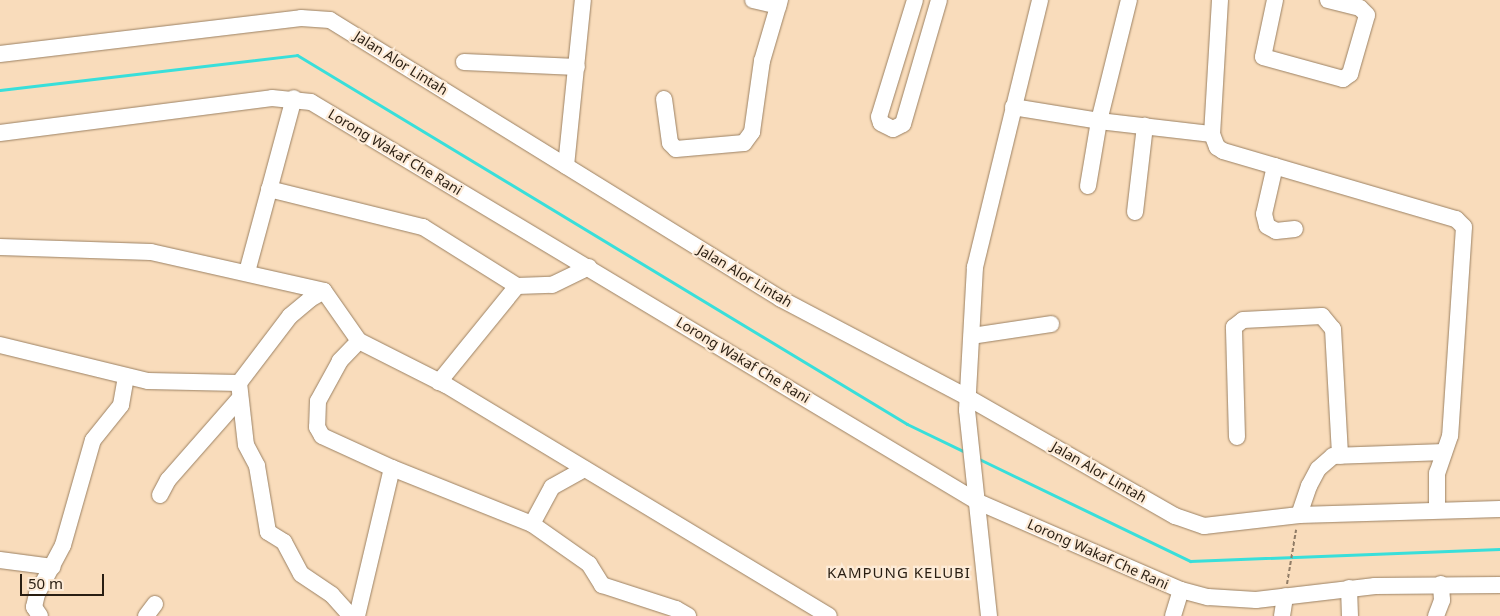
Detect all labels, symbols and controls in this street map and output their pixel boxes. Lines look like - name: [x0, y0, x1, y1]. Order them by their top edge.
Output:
- street label: Jalan Alor Lintah: [351, 28, 451, 98]
- street label: Lorong Wakaf Che Rani: [325, 105, 465, 199]
- street label: Jalan Alor Lintah: [695, 241, 795, 311]
- street label: Lorong Wakaf Che Rani: [673, 313, 813, 407]
- street label: Jalan Alor Lintah: [1048, 438, 1150, 506]
- street label: Lorong Wakaf Che Rani: [1025, 515, 1171, 593]
- scale bar: [22, 564, 106, 596]
- district label: KAMPUNG KELUBI: [825, 564, 973, 582]
- text: 50 m: [28, 573, 63, 593]

